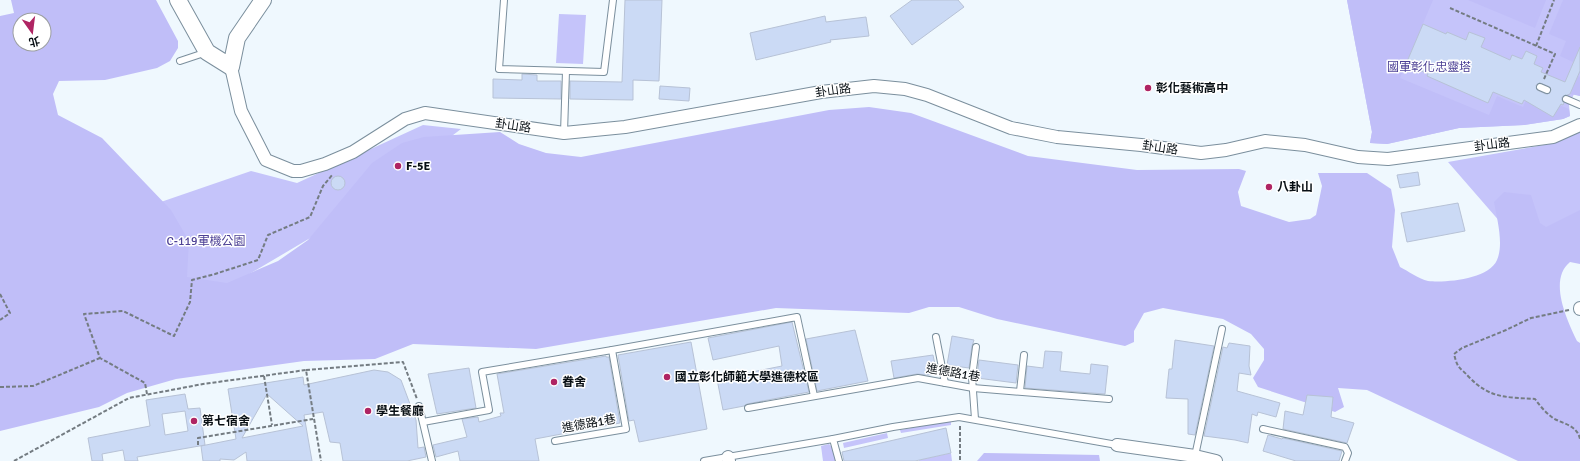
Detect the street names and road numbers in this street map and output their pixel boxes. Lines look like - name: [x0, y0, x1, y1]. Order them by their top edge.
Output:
- street label: 卦山路: [814, 81, 852, 101]
- street label: 卦山路: [494, 116, 532, 136]
- street label: 卦山路: [1473, 135, 1511, 155]
- street label: 卦山路: [1141, 138, 1179, 158]
- street label: 進德路1巷: [925, 361, 981, 385]
- street label: 進德路1巷: [561, 412, 617, 436]

